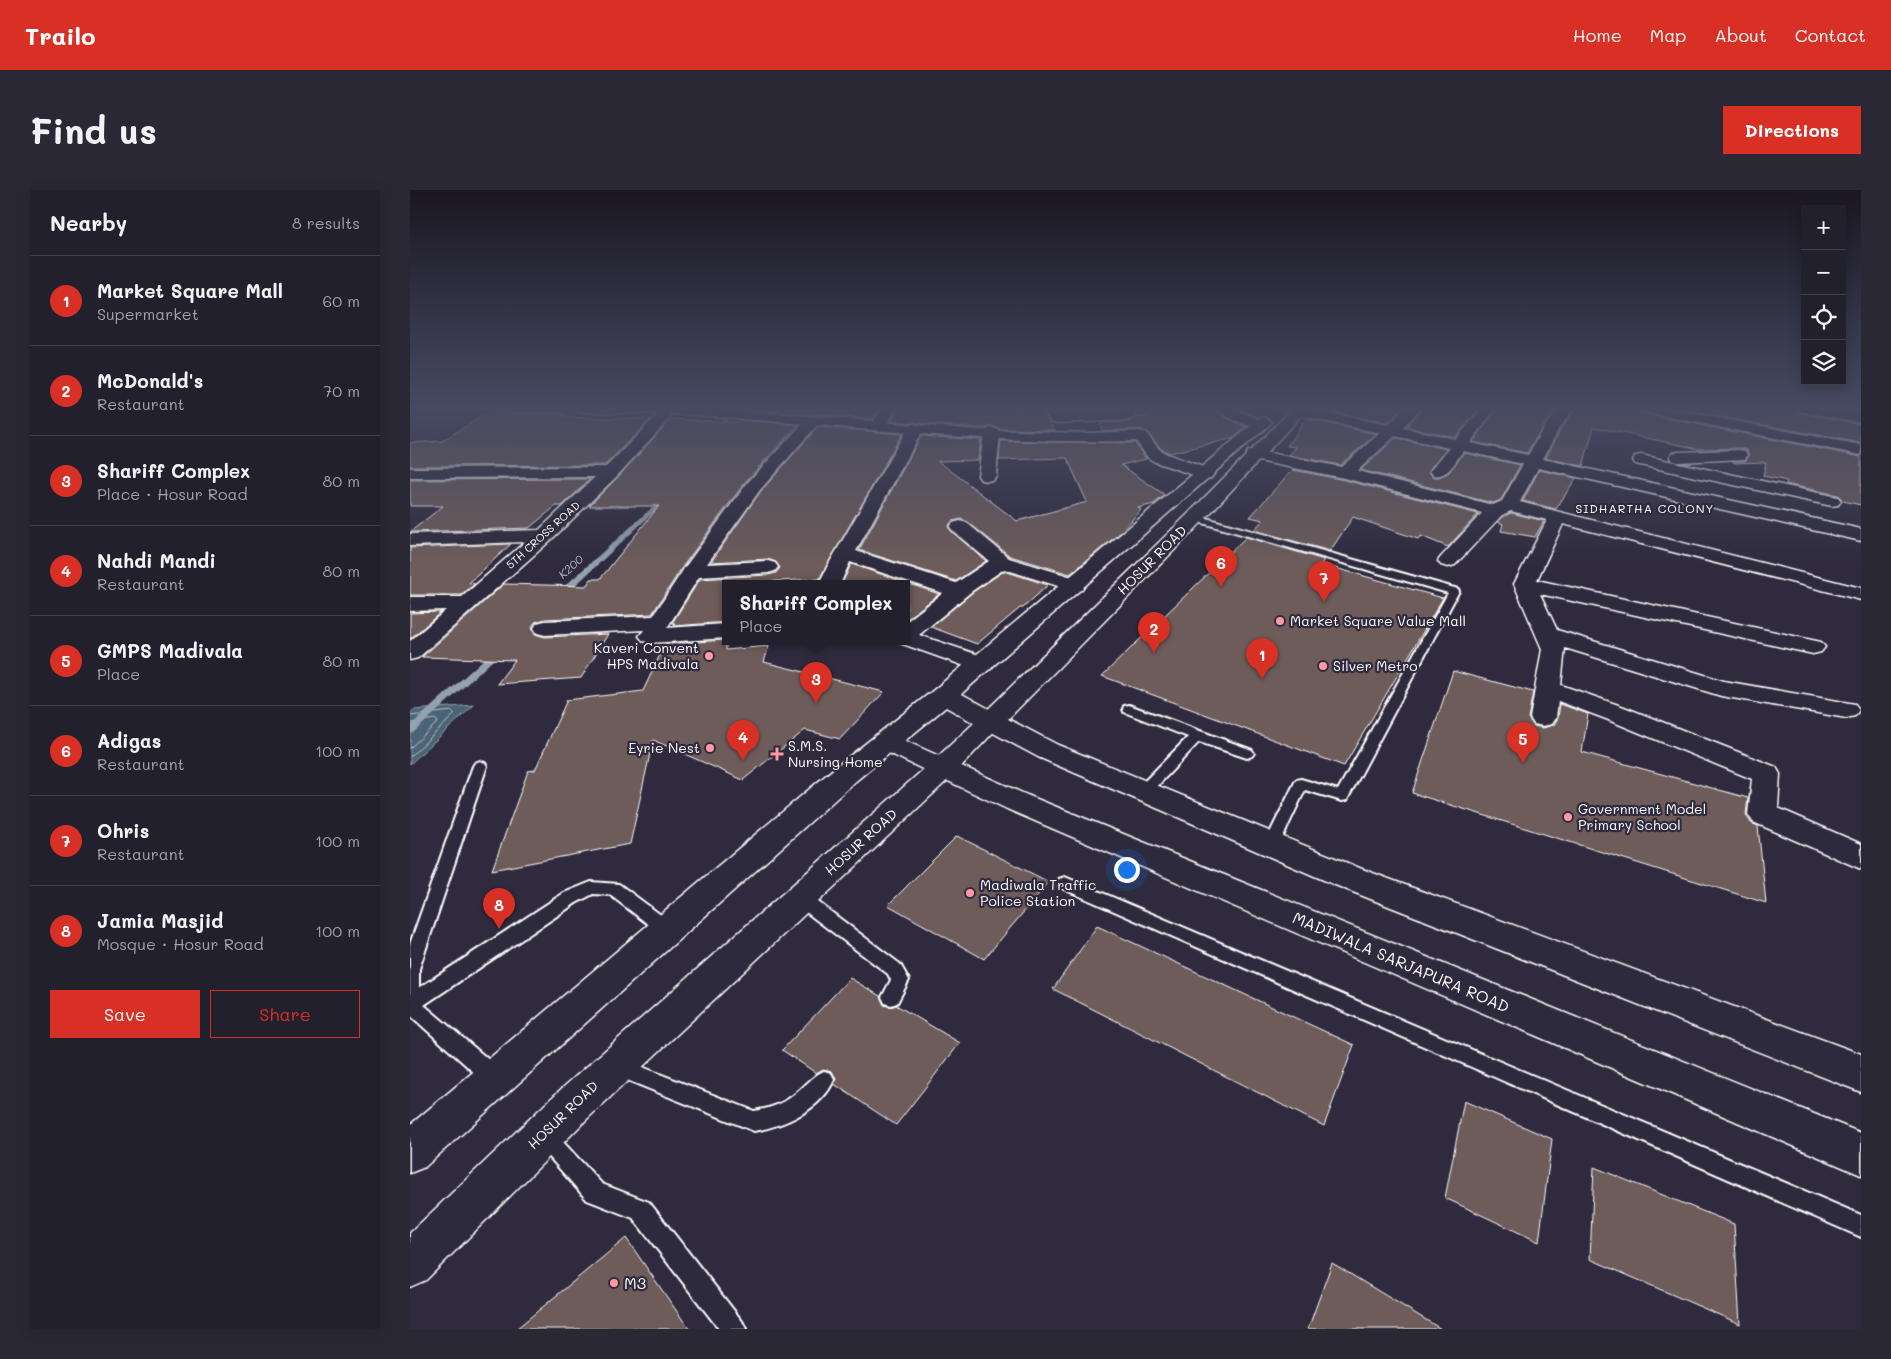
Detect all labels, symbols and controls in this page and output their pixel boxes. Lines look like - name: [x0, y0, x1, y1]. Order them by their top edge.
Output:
- text: Trailo: [25, 20, 96, 51]
- text: Home: [1573, 23, 1622, 47]
- text: Map: [1650, 23, 1686, 47]
- text: About: [1714, 23, 1767, 47]
- text: Contact: [1795, 23, 1866, 47]
- button: Directions: [1723, 106, 1861, 154]
- text: Find us: [30, 107, 157, 153]
- map controls: [1801, 205, 1846, 385]
- button: +: [1801, 205, 1846, 250]
- text: Nearby: [50, 209, 127, 236]
- text: 8 results: [292, 212, 360, 233]
- button: −: [1801, 250, 1846, 295]
- text: Market Square Mall: [97, 278, 283, 303]
- text: 1: [62, 290, 70, 311]
- text: 60 m: [323, 290, 360, 311]
- button: locate: [1801, 295, 1846, 340]
- text: Supermarket: [97, 303, 199, 324]
- button: layers: [1801, 340, 1846, 385]
- text: McDonald's: [97, 368, 203, 393]
- text: 2: [62, 380, 70, 401]
- text: 70 m: [323, 380, 360, 401]
- text: Restaurant: [97, 393, 185, 414]
- text: Shariff Complex: [97, 458, 250, 483]
- text: 3: [61, 470, 71, 491]
- text: 80 m: [323, 470, 360, 491]
- text: Place · Hosur Road: [97, 483, 248, 504]
- street label: 5TH CROSS ROAD: [503, 497, 583, 572]
- district label: SIDHARTHA COLONY: [1576, 500, 1714, 516]
- street label: HOSUR ROAD: [1113, 521, 1191, 599]
- pin: 6: [1205, 546, 1237, 587]
- text: Nahdi Mandi: [97, 548, 216, 573]
- water label: K200: [554, 550, 587, 582]
- text: 4: [61, 560, 71, 581]
- text: 80 m: [323, 560, 360, 581]
- pin: 7: [1308, 561, 1340, 602]
- text: Restaurant: [97, 573, 185, 594]
- popup: [722, 580, 910, 645]
- text: Shariff Complex: [739, 590, 893, 615]
- place label: Market Square Value Mall: [1290, 611, 1466, 630]
- pin: 2: [1138, 612, 1170, 653]
- text: Place: [739, 615, 782, 636]
- marker: Market Square Value Mall: [1274, 615, 1286, 627]
- text: GMPS Madivala: [97, 638, 243, 663]
- place label: Kaveri Convent HPS Madivala: [594, 638, 699, 673]
- pin: 1: [1246, 638, 1278, 679]
- text: 5: [61, 650, 71, 671]
- text: 80 m: [323, 650, 360, 671]
- marker: Kaveri Convent HPS Madivala: [703, 650, 715, 662]
- place label: Silver Metro: [1333, 656, 1418, 675]
- marker: Silver Metro: [1317, 660, 1329, 672]
- pin: 3: [800, 662, 832, 703]
- text: Place: [97, 663, 140, 684]
- pin: 4: [727, 720, 759, 761]
- pin: 5: [1507, 722, 1539, 763]
- text: Adigas: [97, 728, 161, 753]
- place label: S.M.S. Nursing Home: [788, 736, 883, 771]
- place label: Eyrie Nest: [628, 738, 700, 757]
- text: 6: [61, 740, 71, 761]
- text: 100 m: [315, 740, 360, 761]
- marker: Eyrie Nest: [704, 742, 716, 754]
- marker: S.M.S. Nursing Home: [770, 747, 784, 761]
- text: Restaurant: [97, 753, 185, 774]
- place label: Government Model Primary School: [1578, 799, 1706, 834]
- street label: HOSUR ROAD: [820, 804, 901, 879]
- marker: Government Model Primary School: [1562, 811, 1574, 823]
- text: Ohris: [97, 818, 149, 843]
- text: 7: [62, 830, 70, 851]
- text: 100 m: [315, 830, 360, 851]
- text: Restaurant: [97, 843, 185, 864]
- your location: [1114, 857, 1140, 883]
- place label: Madiwala Traffic Police Station: [980, 875, 1096, 910]
- marker: Madiwala Traffic Police Station: [964, 887, 976, 899]
- pin: 8: [483, 888, 515, 929]
- street label: MADIWALA SARJAPURA ROAD: [1290, 906, 1513, 1017]
- text: Jamia Masjid: [97, 908, 223, 933]
- text: 8: [61, 920, 71, 941]
- text: 100 m: [315, 920, 360, 941]
- text: Mosque · Hosur Road: [97, 933, 264, 954]
- button: Save: [50, 990, 200, 1038]
- button: Share: [210, 990, 360, 1038]
- street label: HOSUR ROAD: [523, 1076, 602, 1153]
- place label: M3: [624, 1272, 646, 1293]
- marker: M3: [608, 1277, 620, 1289]

